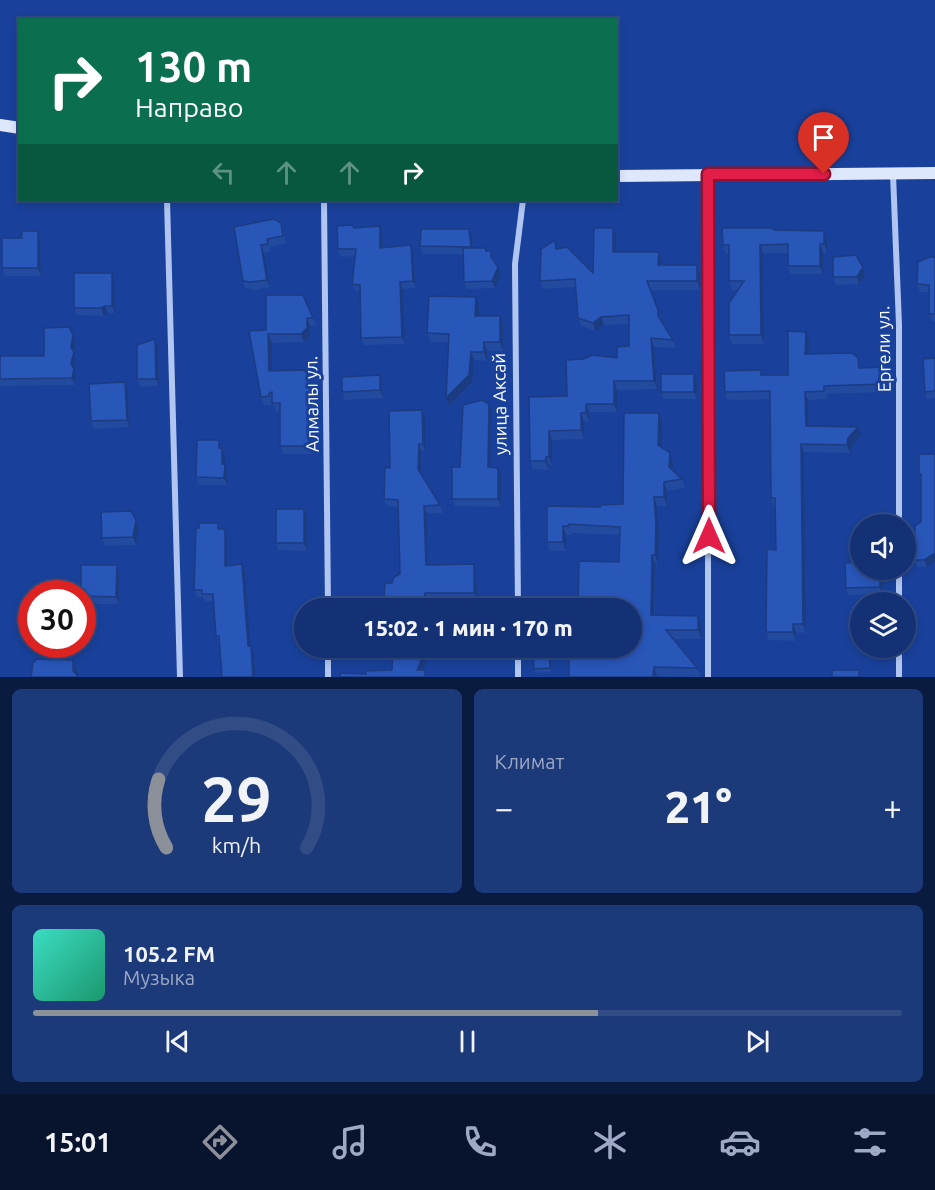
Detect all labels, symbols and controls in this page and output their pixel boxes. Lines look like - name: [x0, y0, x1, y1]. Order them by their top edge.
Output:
- icon: right: [36, 42, 114, 120]
- text: 130 m: [135, 43, 252, 90]
- text: Направо: [135, 92, 244, 122]
- pin: [798, 112, 849, 174]
- icon: arrive: [807, 121, 840, 154]
- icon: left: [207, 156, 240, 189]
- icon: ahead: [270, 156, 303, 189]
- icon: ahead: [333, 156, 366, 189]
- icon: right: [396, 156, 429, 189]
- street label: Ергели ул.: [872, 306, 894, 392]
- street label: улица Аксай: [488, 353, 510, 455]
- street label: Алмалы ул.: [300, 356, 322, 452]
- position arrow: [677, 504, 741, 568]
- map controls: [850, 514, 916, 658]
- button: sound: [850, 514, 916, 580]
- speed limit sign: 30: [18, 580, 96, 658]
- button: layers: [850, 592, 916, 658]
- text: 15:02 · 1 мин · 170 m: [363, 615, 573, 640]
- text: Климат: [495, 750, 564, 773]
- text: 29: [202, 764, 272, 834]
- text: 21°: [665, 781, 732, 832]
- text: −: [495, 789, 513, 826]
- text: +: [883, 789, 902, 826]
- text: km/h: [212, 833, 261, 857]
- text: 105.2 FM: [123, 941, 215, 966]
- text: Музыка: [123, 966, 195, 989]
- icon: previous: [161, 1025, 194, 1058]
- icon: pause: [451, 1025, 484, 1058]
- icon: next: [741, 1025, 774, 1058]
- icon: directions: [199, 1121, 241, 1163]
- icon: music: [329, 1121, 371, 1163]
- icon: phone: [459, 1121, 501, 1163]
- icon: climate: [589, 1121, 631, 1163]
- icon: car: [719, 1121, 761, 1163]
- icon: filters: [849, 1121, 891, 1163]
- text: 15:01: [44, 1127, 112, 1157]

